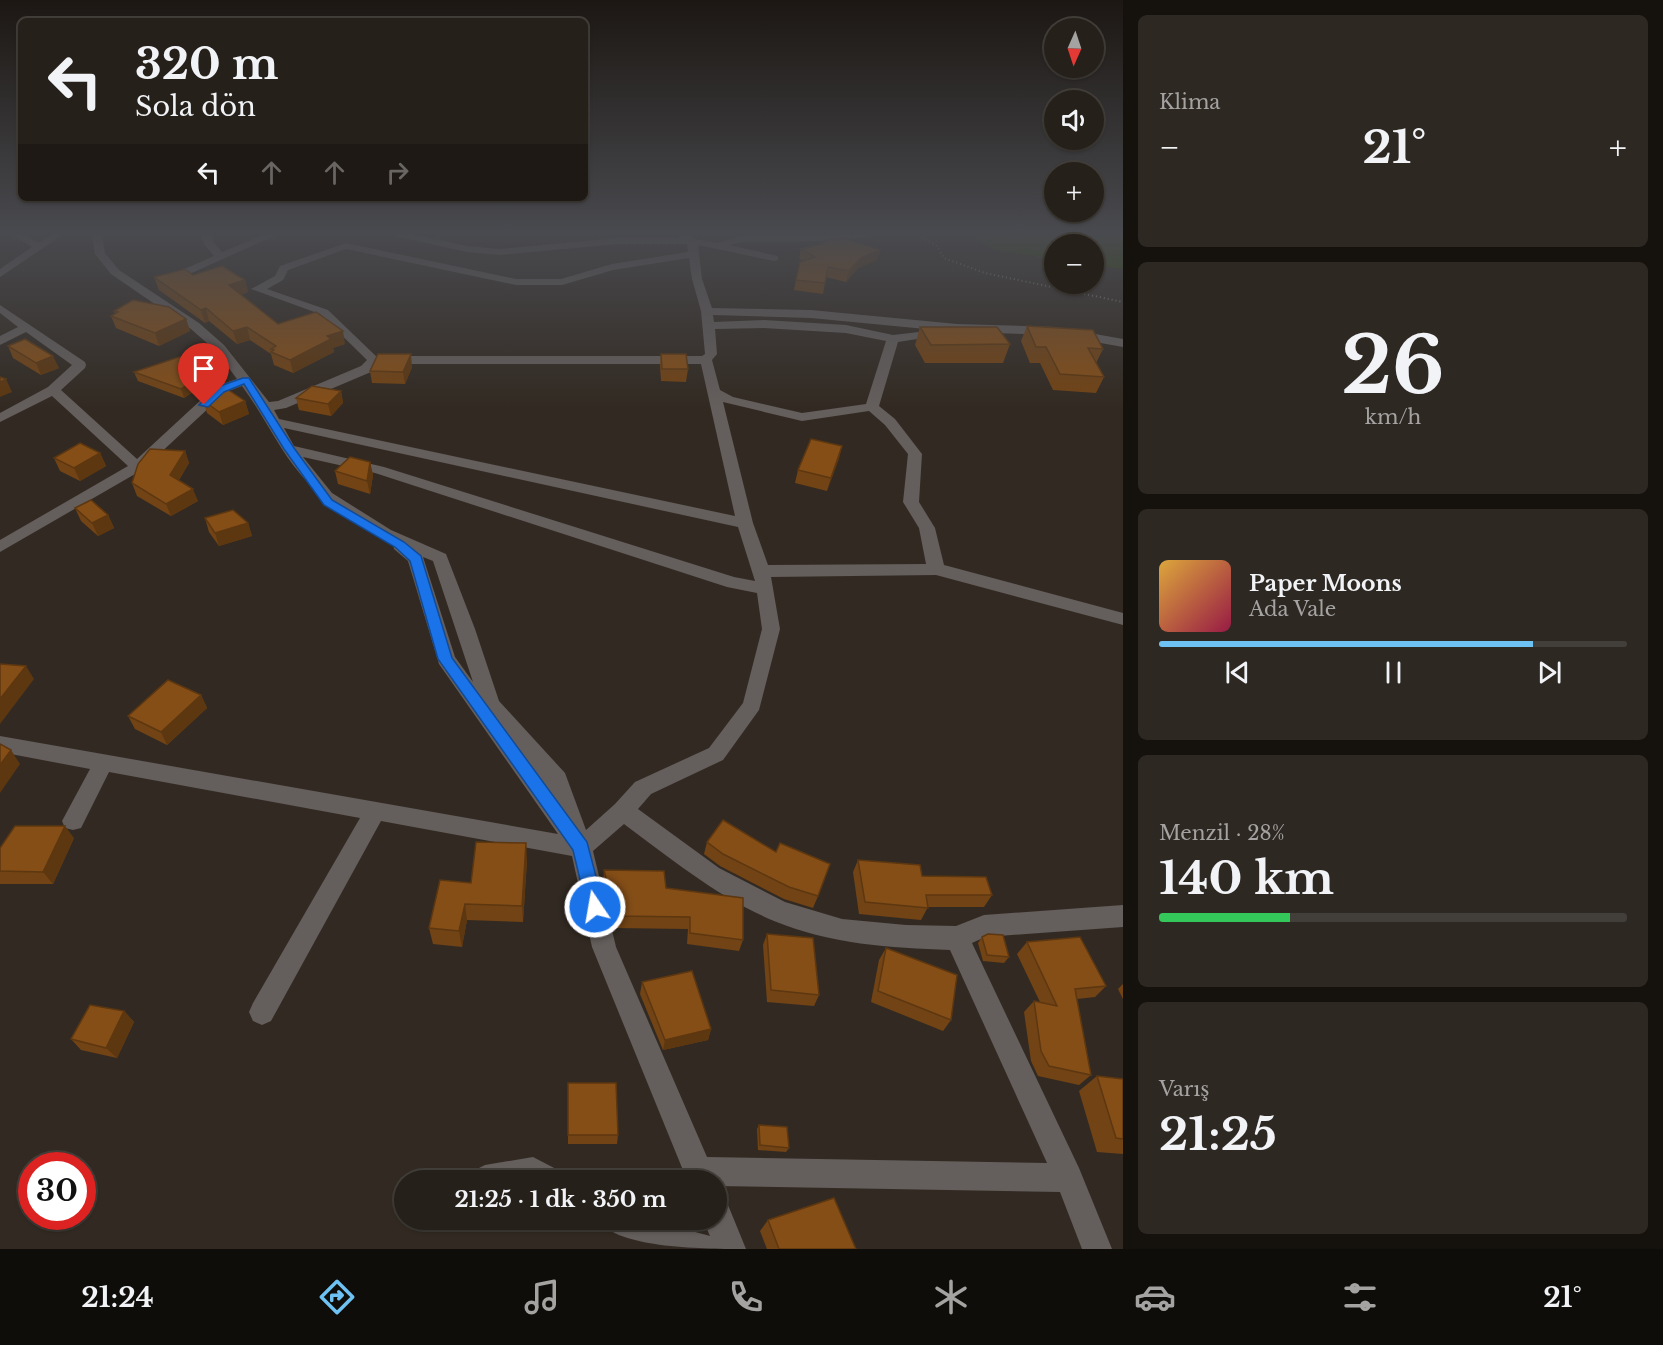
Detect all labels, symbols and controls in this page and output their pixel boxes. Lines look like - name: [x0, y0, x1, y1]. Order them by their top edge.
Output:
- north arrow: [1044, 18, 1104, 78]
- map controls: [1044, 18, 1104, 294]
- text: 320 m: [135, 38, 278, 90]
- icon: left: [36, 42, 114, 120]
- text: Sola dön: [135, 90, 256, 123]
- button: sound: [1044, 90, 1104, 150]
- text: Klima: [1159, 90, 1220, 114]
- text: 21°: [1362, 119, 1426, 175]
- text: −: [1159, 127, 1180, 168]
- text: +: [1609, 127, 1627, 168]
- icon: left: [192, 156, 225, 189]
- icon: ahead: [255, 156, 288, 189]
- icon: ahead: [318, 156, 351, 189]
- icon: right: [381, 156, 414, 189]
- button: +: [1044, 162, 1104, 222]
- button: −: [1044, 234, 1104, 294]
- text: 26: [1341, 317, 1445, 414]
- pin: [178, 343, 229, 405]
- icon: arrive: [187, 352, 220, 385]
- text: km/h: [1365, 405, 1421, 429]
- text: Paper Moons: [1249, 570, 1402, 597]
- text: Ada Vale: [1249, 597, 1336, 621]
- icon: previous: [1221, 656, 1254, 689]
- icon: pause: [1377, 656, 1410, 689]
- icon: next: [1533, 656, 1566, 689]
- text: Menzil · 28%: [1159, 821, 1285, 845]
- text: 140 km: [1159, 850, 1334, 906]
- position arrow: [563, 875, 627, 939]
- text: Varış: [1159, 1077, 1209, 1101]
- text: 21:25: [1159, 1106, 1277, 1162]
- speed limit sign: 30: [18, 1152, 96, 1230]
- text: 21:25 · 1 dk · 350 m: [454, 1186, 667, 1213]
- icon: directions: [316, 1276, 358, 1318]
- icon: music: [521, 1276, 563, 1318]
- icon: phone: [725, 1276, 767, 1318]
- icon: climate: [930, 1276, 972, 1318]
- icon: car: [1134, 1276, 1176, 1318]
- icon: filters: [1339, 1276, 1381, 1318]
- text: 21:24: [81, 1281, 154, 1314]
- text: 21°: [1543, 1281, 1582, 1314]

